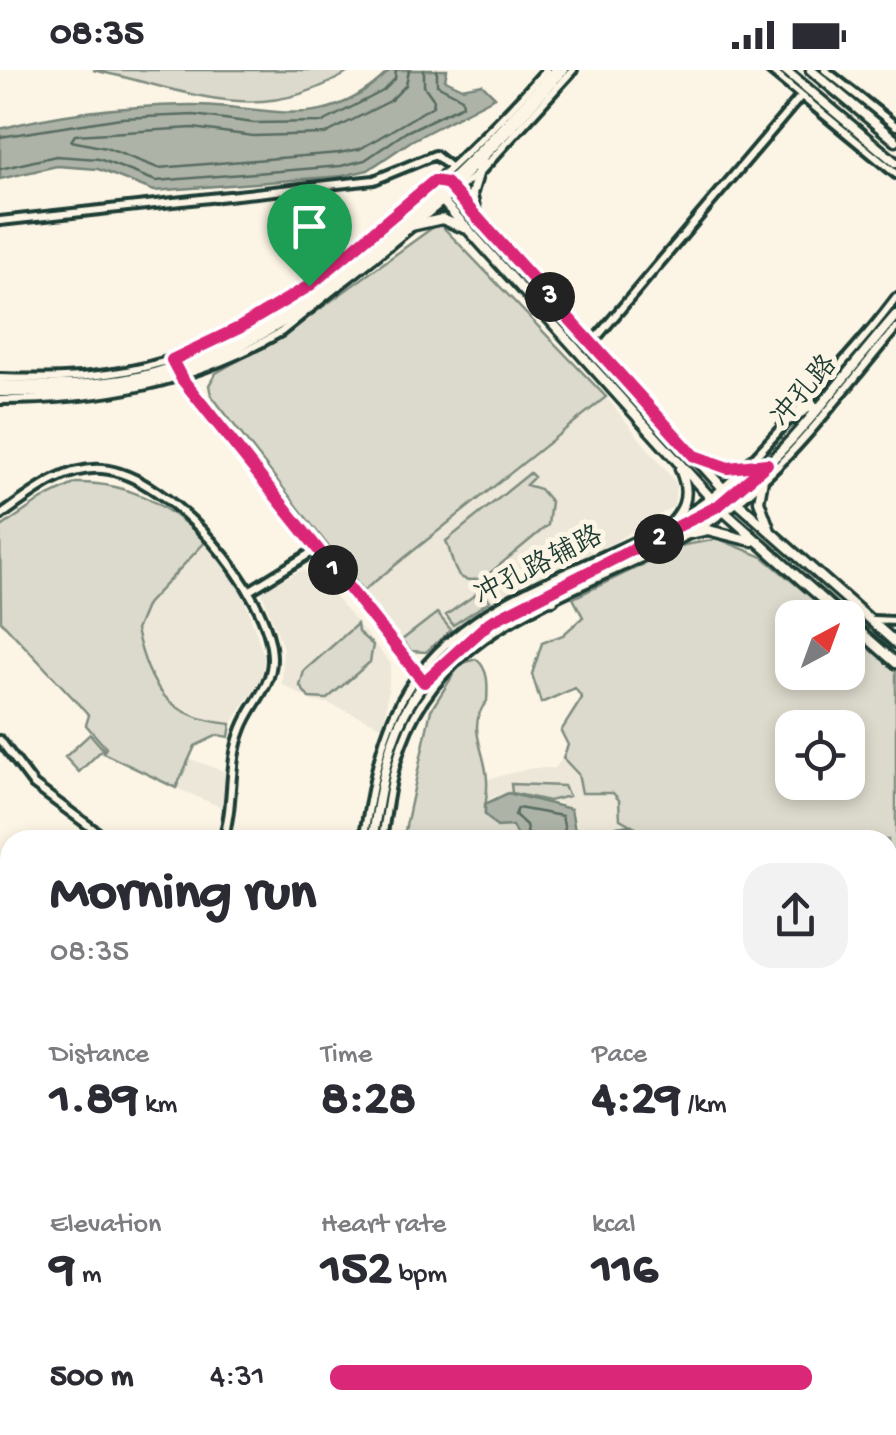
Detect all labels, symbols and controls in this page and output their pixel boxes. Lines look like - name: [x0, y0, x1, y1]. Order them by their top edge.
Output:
- text: 08:35: [50, 13, 144, 57]
- pin: [267, 184, 352, 287]
- icon: arrive: [282, 199, 337, 254]
- pin: 3: [525, 272, 575, 322]
- text: 3: [543, 280, 557, 313]
- street label: 冲孔路: [764, 348, 845, 434]
- pin: 2: [634, 514, 684, 564]
- street label: 冲孔路辅路: [468, 519, 609, 613]
- text: 2: [652, 522, 666, 555]
- pin: 1: [308, 545, 358, 595]
- text: 1: [327, 553, 339, 586]
- north arrow: [775, 600, 865, 690]
- map controls: [775, 600, 865, 800]
- button: locate: [775, 710, 865, 800]
- button: share: [743, 863, 848, 968]
- text: Morning run: [50, 864, 316, 928]
- text: 08:35: [50, 934, 129, 972]
- text: Distance: [50, 1039, 149, 1072]
- text: Time: [321, 1039, 372, 1072]
- text: Pace: [592, 1039, 647, 1072]
- text: 1.89: [50, 1072, 138, 1131]
- text: 8:28: [321, 1072, 416, 1131]
- text: 4:29: [592, 1072, 681, 1131]
- text: km: [138, 1089, 177, 1122]
- text: /km: [681, 1089, 727, 1122]
- text: Elevation: [50, 1209, 161, 1242]
- text: Heart rate: [321, 1209, 446, 1242]
- text: kcal: [592, 1209, 636, 1242]
- text: 9: [50, 1242, 75, 1301]
- text: 152: [321, 1242, 392, 1301]
- text: 116: [592, 1242, 658, 1301]
- text: m: [75, 1259, 102, 1292]
- text: bpm: [392, 1259, 447, 1292]
- text: 500 m: [50, 1359, 133, 1397]
- text: 4:31: [210, 1359, 265, 1397]

